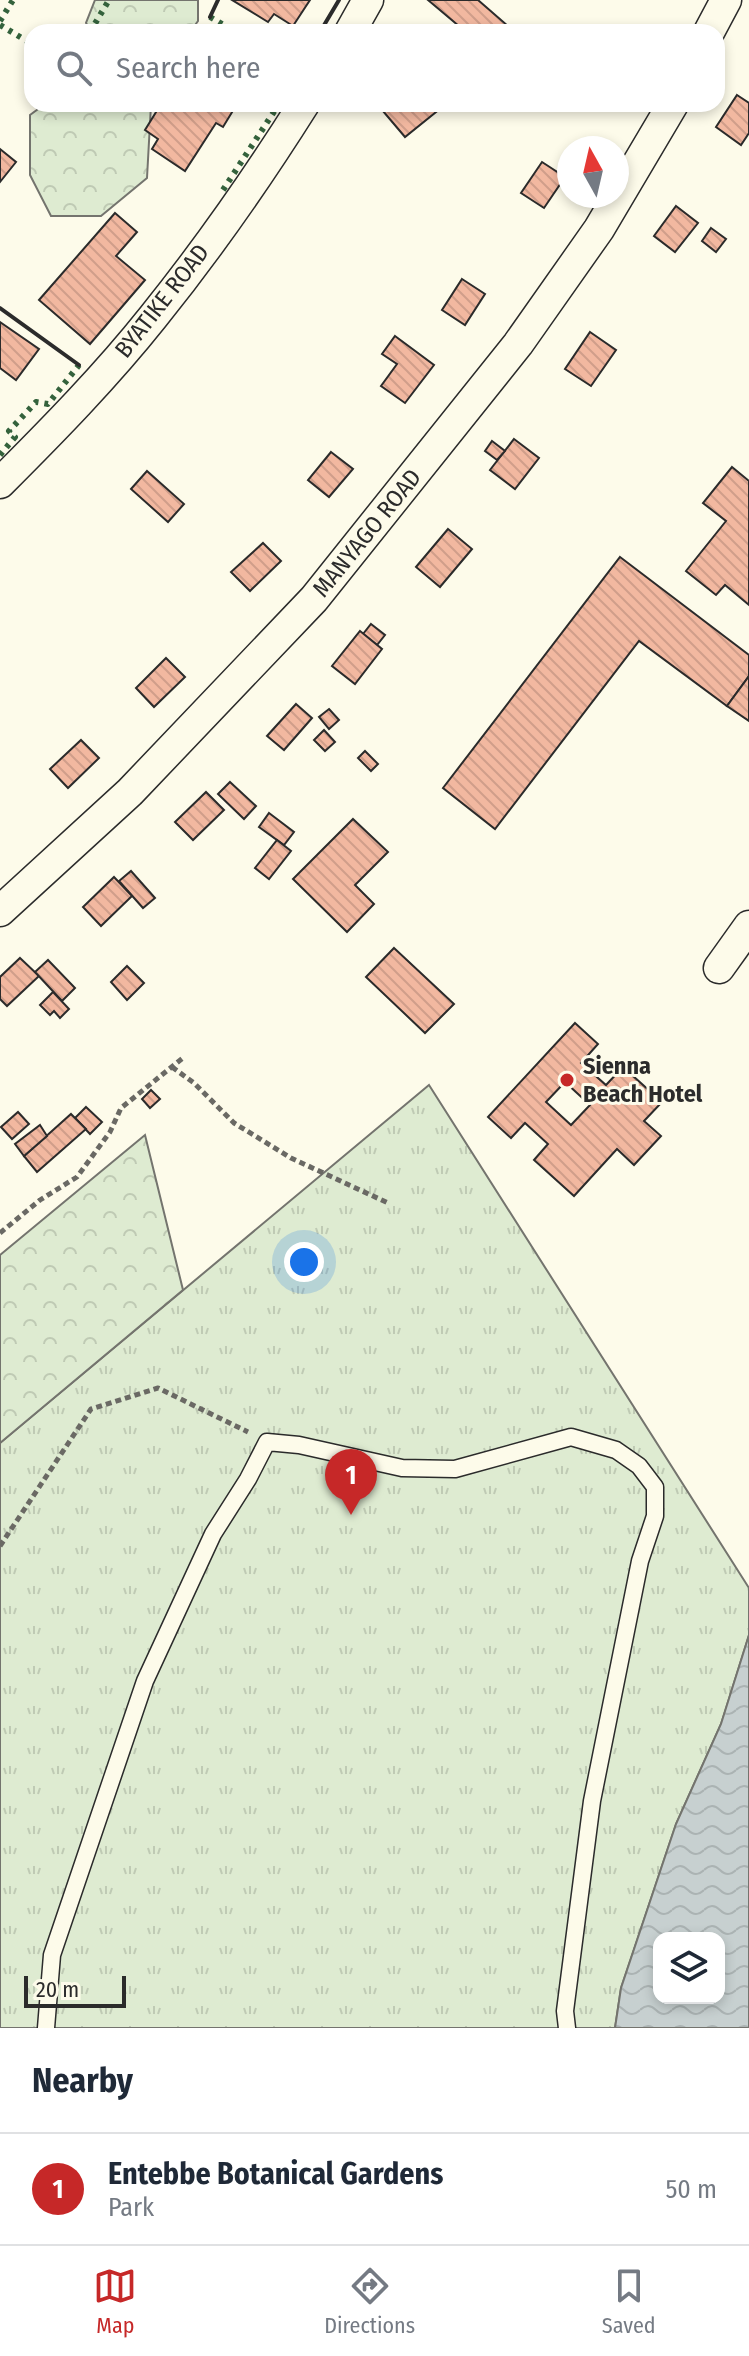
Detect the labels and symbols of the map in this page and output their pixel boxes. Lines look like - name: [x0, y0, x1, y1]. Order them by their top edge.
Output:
- north arrow: [557, 136, 629, 208]
- street label: BYATIKE ROAD: [109, 239, 215, 363]
- street label: MANYAGO ROAD: [307, 464, 427, 602]
- place label: Sienna Beach Hotel: [583, 1052, 703, 1108]
- marker: Sienna Beach Hotel: [558, 1071, 576, 1089]
- your location: [284, 1242, 324, 1282]
- pin: 1: [325, 1449, 377, 1515]
- scale bar: [24, 1972, 126, 2008]

